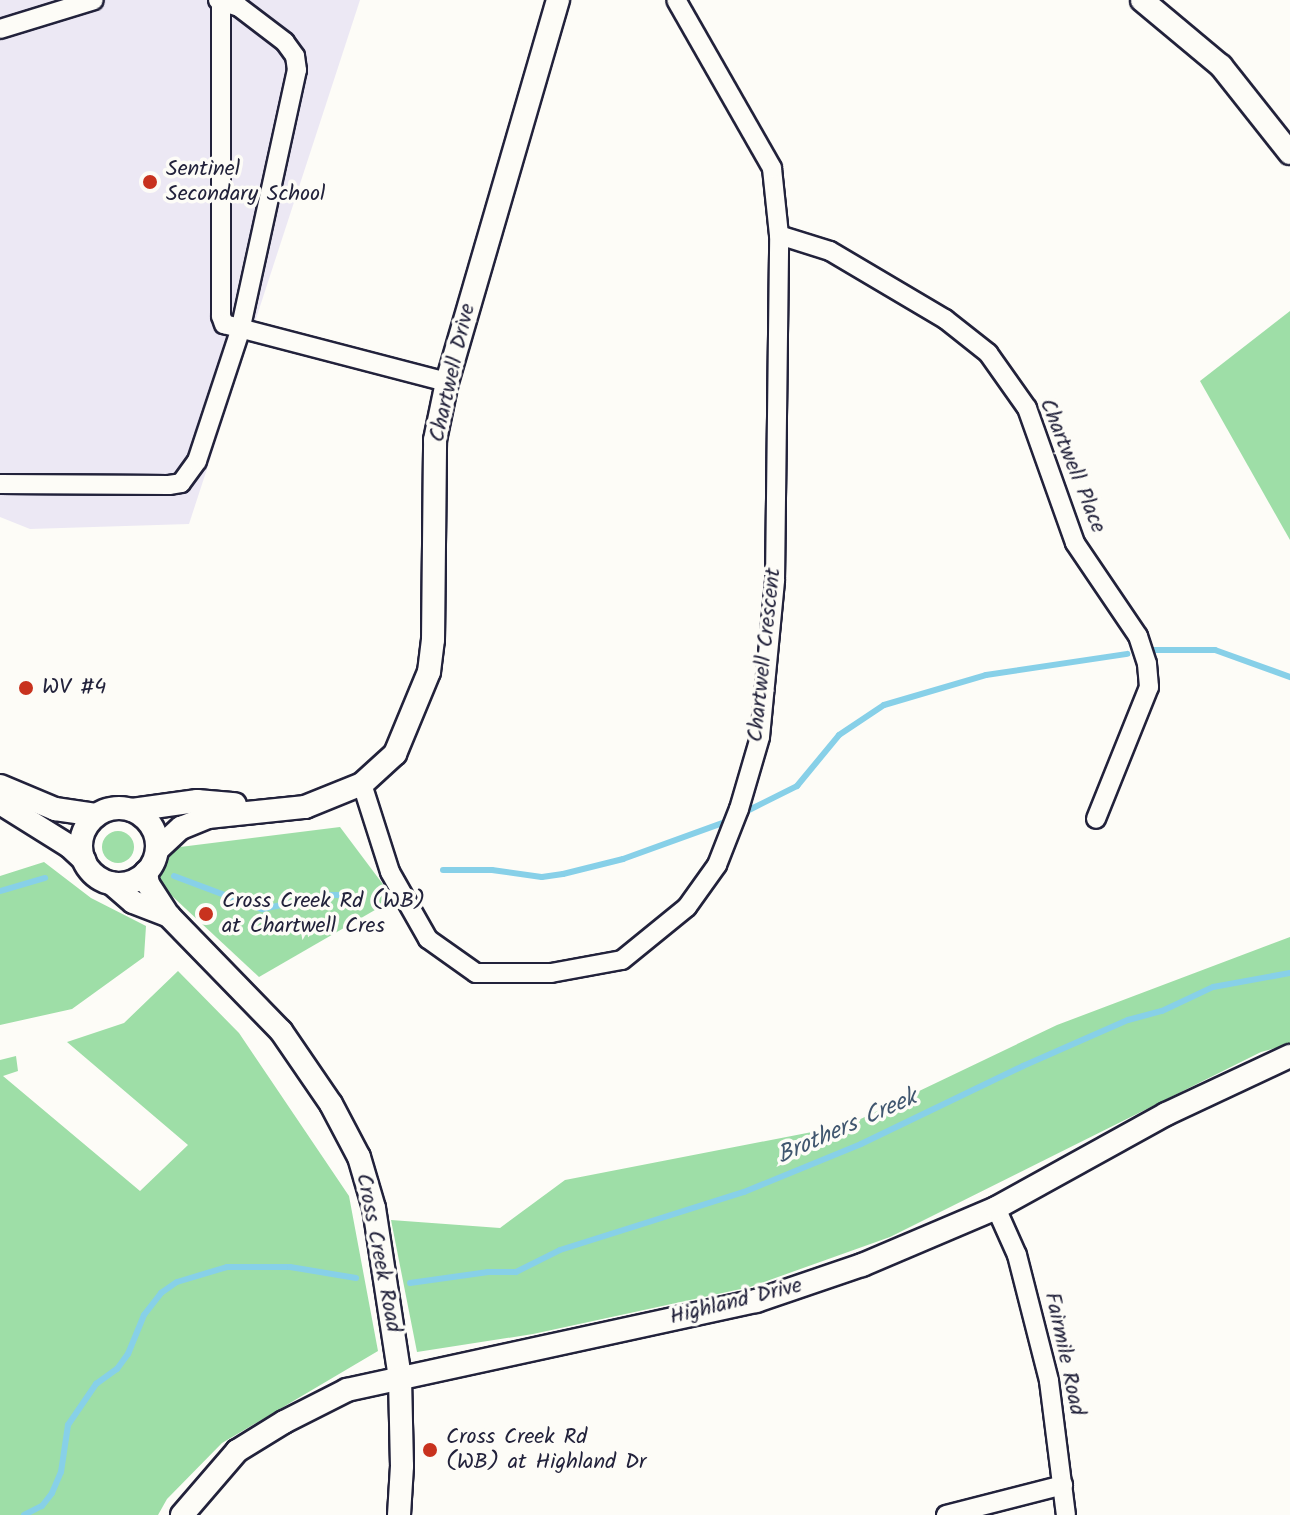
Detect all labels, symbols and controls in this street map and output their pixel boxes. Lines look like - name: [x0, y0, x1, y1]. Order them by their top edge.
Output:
- place label: Sentinel Secondary School: [166, 156, 325, 208]
- marker: Sentinel Secondary School: [141, 173, 159, 191]
- street label: Chartwell Drive: [424, 301, 482, 445]
- street label: Chartwell Place: [1033, 395, 1111, 537]
- street label: Chartwell Crescent: [743, 567, 787, 743]
- place label: WV #4: [42, 675, 106, 701]
- marker: WV #4: [17, 679, 35, 697]
- place label: Cross Creek Rd (WB) at Chartwell Cres: [222, 888, 425, 940]
- marker: Cross Creek Rd (WB) at Chartwell Cres: [197, 905, 215, 923]
- water label: Brothers Creek: [773, 1083, 921, 1171]
- street label: Cross Creek Road: [350, 1171, 406, 1335]
- street label: Highland Drive: [667, 1273, 805, 1331]
- street label: Fairmile Road: [1038, 1290, 1090, 1418]
- place label: Cross Creek Rd (WB) at Highland Dr: [446, 1424, 646, 1476]
- marker: Cross Creek Rd (WB) at Highland Dr: [421, 1441, 439, 1459]

